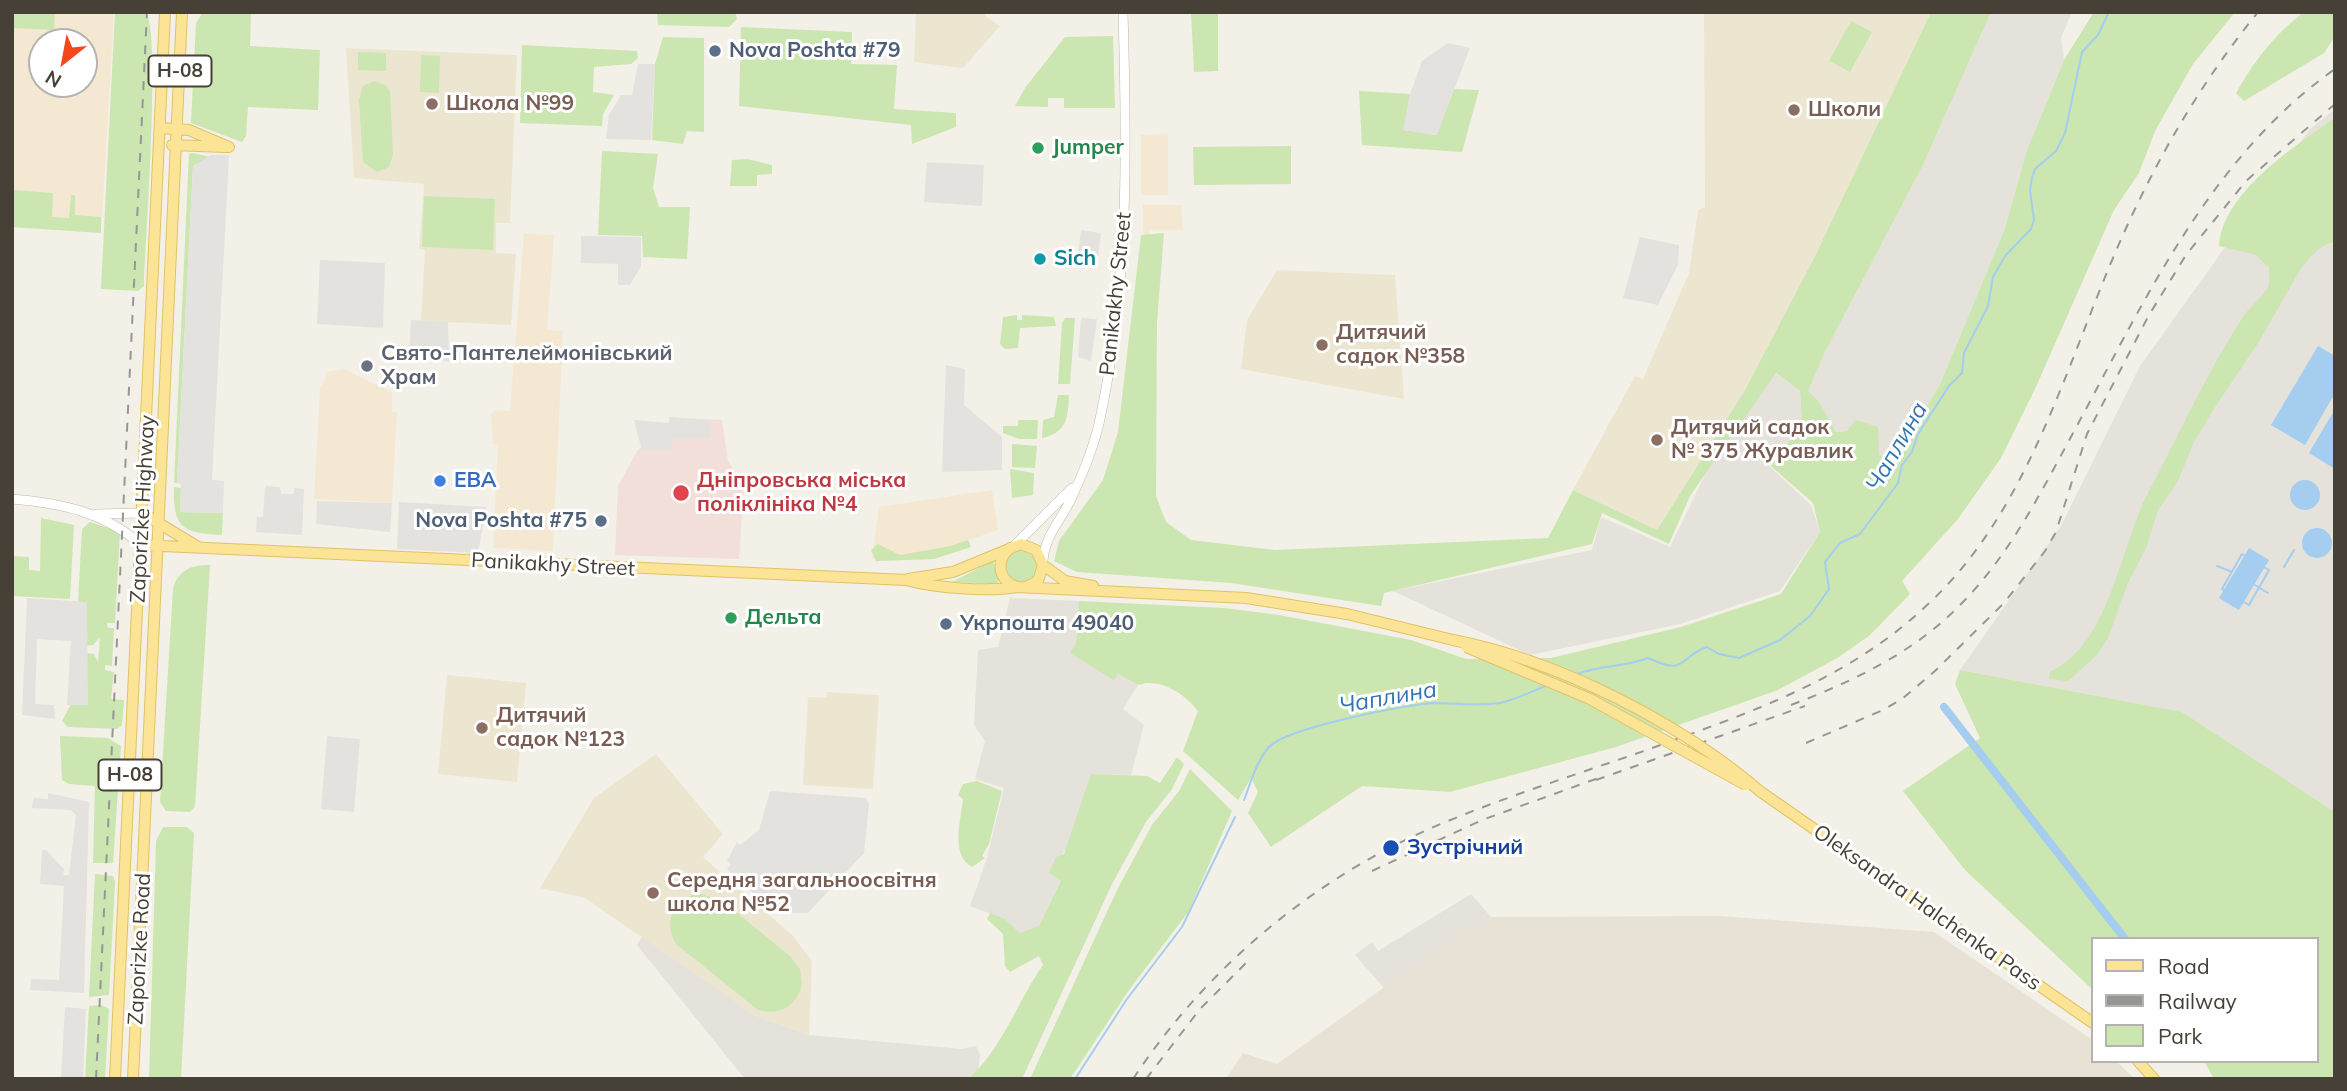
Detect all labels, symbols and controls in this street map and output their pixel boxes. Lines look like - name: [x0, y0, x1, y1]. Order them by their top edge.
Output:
- north arrow: [28, 28, 98, 98]
- place label: Nova Poshta #79: [729, 38, 901, 64]
- marker: Nova Poshta #79: [707, 43, 723, 59]
- road number: Н-08: [148, 55, 212, 86]
- text: N: [41, 65, 66, 93]
- place label: Школа №99: [446, 91, 574, 117]
- marker: Школа №99: [424, 96, 440, 112]
- place label: Школи: [1808, 97, 1881, 123]
- marker: Школи: [1786, 102, 1802, 118]
- place label: Jumper: [1052, 135, 1124, 161]
- marker: Jumper: [1030, 140, 1046, 156]
- street label: Panikakhy Street: [1095, 211, 1137, 377]
- place label: Sich: [1054, 246, 1096, 272]
- marker: Sich: [1032, 251, 1048, 267]
- place label: Дитячий садок №358: [1336, 320, 1465, 370]
- marker: Дитячий садок №358: [1314, 337, 1330, 353]
- place label: Свято-Пантелеймонівський Храм: [381, 341, 673, 391]
- marker: Свято-Пантелеймонівський Храм: [359, 358, 375, 374]
- water label: Чаплина: [1860, 397, 1934, 497]
- street label: Zaporizke Highway: [125, 414, 161, 604]
- place label: Дитячий садок № 375 Журавлик: [1671, 415, 1853, 465]
- marker: Дитячий садок № 375 Журавлик: [1649, 432, 1665, 448]
- place label: ЕВА: [454, 468, 497, 494]
- place label: Дніпровська міська поліклініка №4: [697, 468, 906, 518]
- marker: ЕВА: [432, 473, 448, 489]
- marker: Дніпровська міська поліклініка №4: [671, 483, 691, 503]
- place label: Nova Poshta #75: [415, 508, 587, 534]
- marker: Nova Poshta #75: [593, 513, 609, 529]
- street label: Panikakhy Street: [470, 548, 636, 582]
- place label: Дельта: [745, 605, 822, 631]
- marker: Дельта: [723, 610, 739, 626]
- place label: Укрпошта 49040: [960, 611, 1134, 637]
- marker: Укрпошта 49040: [938, 616, 954, 632]
- water label: Чаплина: [1337, 676, 1439, 720]
- place label: Дитячий садок №123: [496, 703, 625, 753]
- marker: Дитячий садок №123: [474, 720, 490, 736]
- road number: Н-08: [99, 760, 162, 790]
- street label: Oleksandra Halchenka Pass: [1808, 820, 2046, 996]
- place label: Зустрічний: [1407, 835, 1523, 861]
- marker: Зустрічний: [1381, 838, 1401, 858]
- place label: Середня загальноосвітня школа №52: [667, 868, 937, 918]
- street label: Zaporizke Road: [123, 872, 157, 1026]
- marker: Середня загальноосвітня школа №52: [645, 885, 661, 901]
- legend: [2092, 937, 2319, 1063]
- text: Road: [2158, 953, 2209, 979]
- text: Railway: [2158, 988, 2237, 1014]
- text: Park: [2158, 1023, 2202, 1049]

